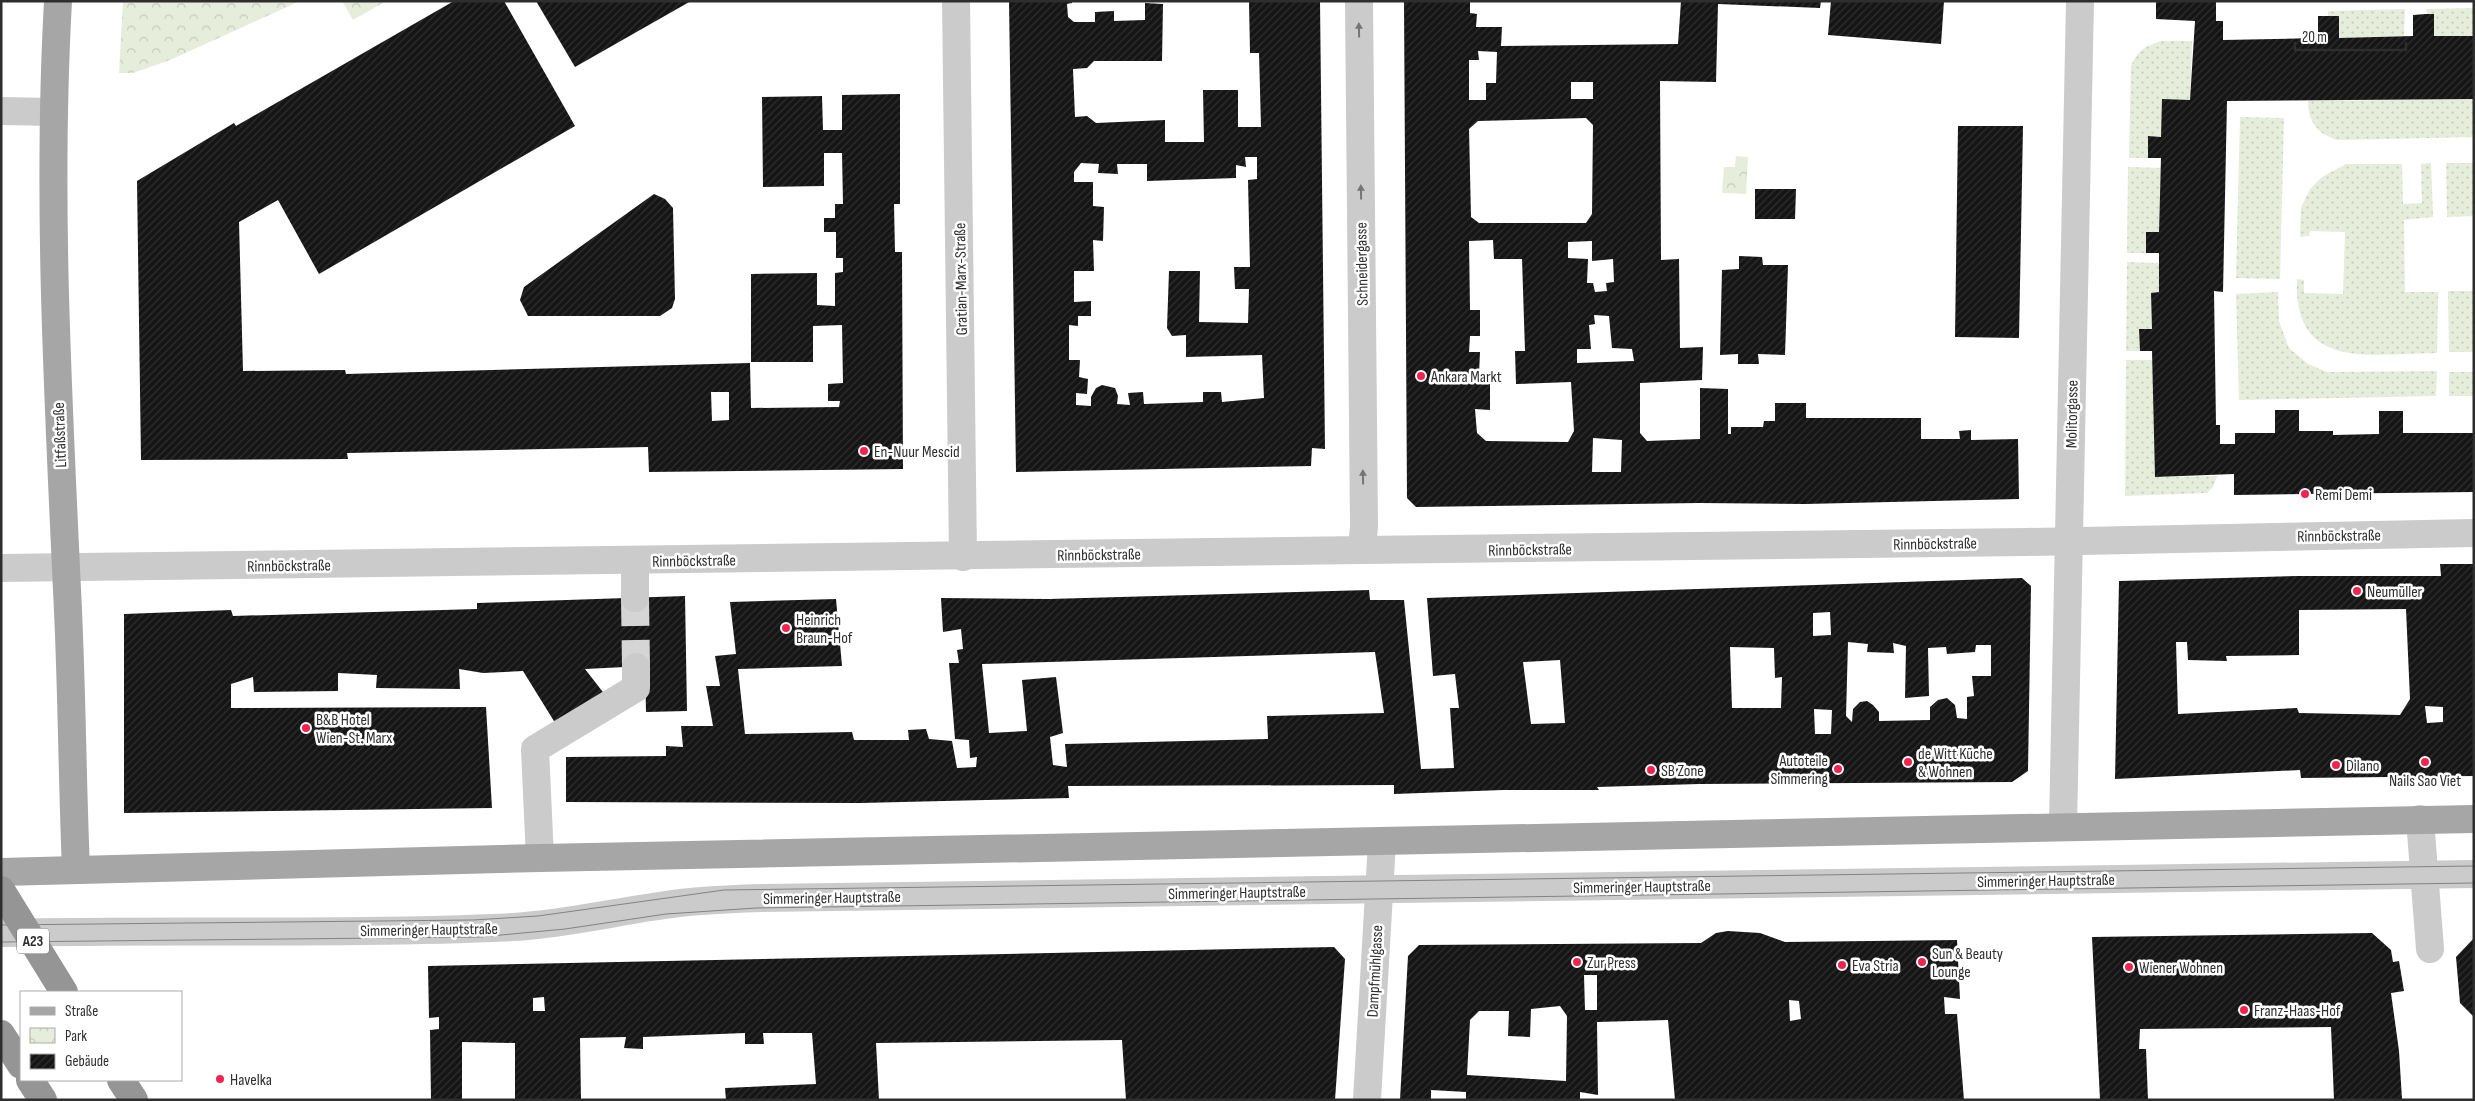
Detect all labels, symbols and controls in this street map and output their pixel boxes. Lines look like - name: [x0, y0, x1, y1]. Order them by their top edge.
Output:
- scale bar: [2295, 20, 2406, 52]
- one-way arrow: [1355, 22, 1363, 38]
- text: 20 m: [2302, 28, 2327, 47]
- one-way arrow: [1356, 184, 1364, 200]
- street label: Gratian-Marx-Straße: [951, 222, 972, 335]
- street label: Schneidergasse: [1352, 222, 1373, 306]
- place label: Ankara Markt: [1430, 368, 1502, 387]
- marker: Ankara Markt: [1415, 370, 1427, 382]
- street label: Molitorgasse: [2062, 380, 2083, 448]
- street label: Litfaßstraße: [50, 402, 71, 468]
- place label: En-Nuur Mescid: [874, 443, 960, 462]
- marker: En-Nuur Mescid: [858, 445, 870, 457]
- one-way arrow: [1359, 469, 1367, 485]
- place label: Remi Demi: [2315, 486, 2372, 505]
- marker: Remi Demi: [2299, 488, 2311, 500]
- street label: Rinnböckstraße: [2297, 526, 2381, 547]
- street label: Rinnböckstraße: [1893, 534, 1977, 555]
- street label: Rinnböckstraße: [1488, 540, 1572, 561]
- street label: Rinnböckstraße: [1057, 545, 1141, 566]
- street label: Rinnböckstraße: [652, 551, 736, 572]
- street label: Rinnböckstraße: [247, 556, 331, 577]
- place label: Neumüller: [2367, 583, 2423, 602]
- marker: Neumüller: [2351, 585, 2363, 597]
- place label: Heinrich Braun-Hof: [796, 611, 853, 648]
- marker: Heinrich Braun-Hof: [780, 622, 792, 634]
- place label: B&B Hotel Wien-St. Marx: [316, 711, 392, 748]
- marker: B&B Hotel Wien-St. Marx: [300, 722, 312, 734]
- place label: de Witt Küche & Wohnen: [1918, 745, 1993, 782]
- place label: Autoteile Simmering: [1770, 752, 1828, 789]
- marker: de Witt Küche & Wohnen: [1902, 756, 1914, 768]
- marker: Nails Sao Viet: [2419, 756, 2431, 768]
- place label: Dilano: [2346, 757, 2379, 776]
- marker: Dilano: [2330, 759, 2342, 771]
- place label: SB Zone: [1661, 762, 1704, 781]
- marker: Autoteile Simmering: [1832, 763, 1844, 775]
- marker: SB Zone: [1645, 764, 1657, 776]
- place label: Nails Sao Viet: [2389, 772, 2461, 791]
- street label: Simmeringer Hauptstraße: [1977, 871, 2115, 892]
- street label: Simmeringer Hauptstraße: [1573, 877, 1711, 898]
- street label: Simmeringer Hauptstraße: [1168, 883, 1306, 904]
- street label: Simmeringer Hauptstraße: [763, 888, 901, 909]
- street label: Simmeringer Hauptstraße: [360, 920, 498, 941]
- street label: Dampfmühlgasse: [1364, 925, 1387, 1018]
- road number: A23: [17, 928, 49, 954]
- place label: Sun & Beauty Lounge: [1932, 945, 2003, 982]
- place label: Zur Press: [1587, 954, 1636, 973]
- marker: Zur Press: [1571, 956, 1583, 968]
- marker: Sun & Beauty Lounge: [1916, 956, 1928, 968]
- place label: Eva Stria: [1852, 957, 1899, 976]
- marker: Eva Stria: [1836, 959, 1848, 971]
- place label: Wiener Wohnen: [2139, 959, 2223, 978]
- marker: Wiener Wohnen: [2123, 961, 2135, 973]
- legend: [20, 991, 182, 1081]
- text: Straße: [65, 1002, 98, 1021]
- place label: Franz-Haas-Hof: [2254, 1002, 2341, 1021]
- marker: Franz-Haas-Hof: [2238, 1004, 2250, 1016]
- text: Park: [65, 1027, 87, 1046]
- text: Gebäude: [65, 1052, 109, 1071]
- place label: Havelka: [230, 1071, 272, 1090]
- marker: Havelka: [214, 1073, 226, 1085]

